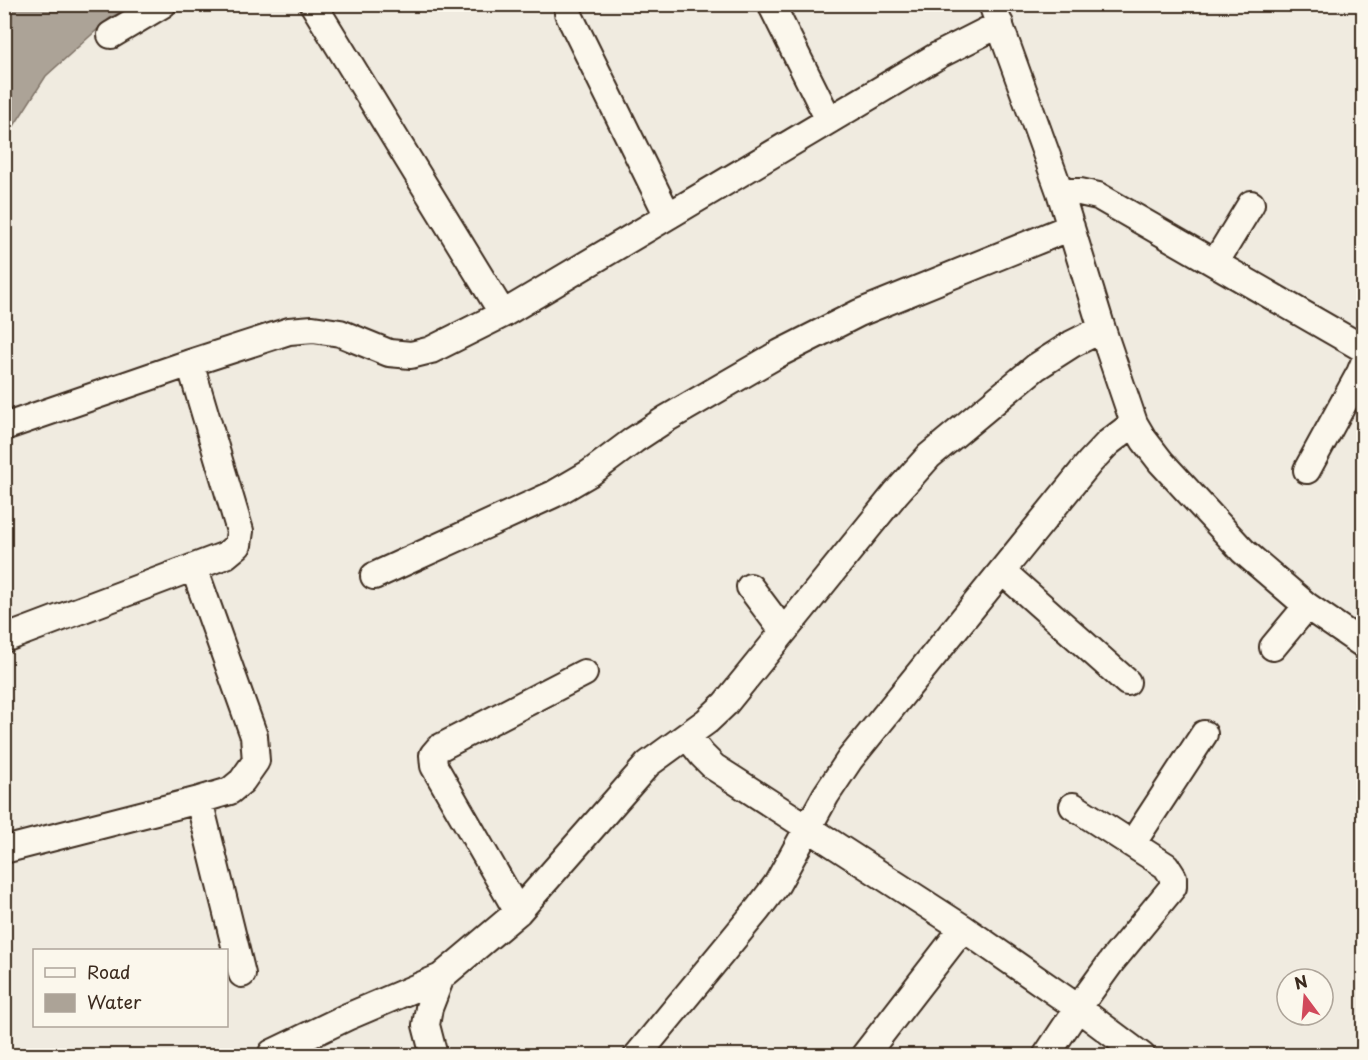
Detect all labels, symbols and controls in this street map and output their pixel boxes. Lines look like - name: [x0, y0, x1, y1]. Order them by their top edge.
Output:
- legend: [33, 949, 228, 1027]
- text: Road: [87, 958, 131, 985]
- north arrow: [1275, 967, 1335, 1027]
- text: N: [1291, 968, 1310, 995]
- text: Water: [87, 988, 142, 1015]

